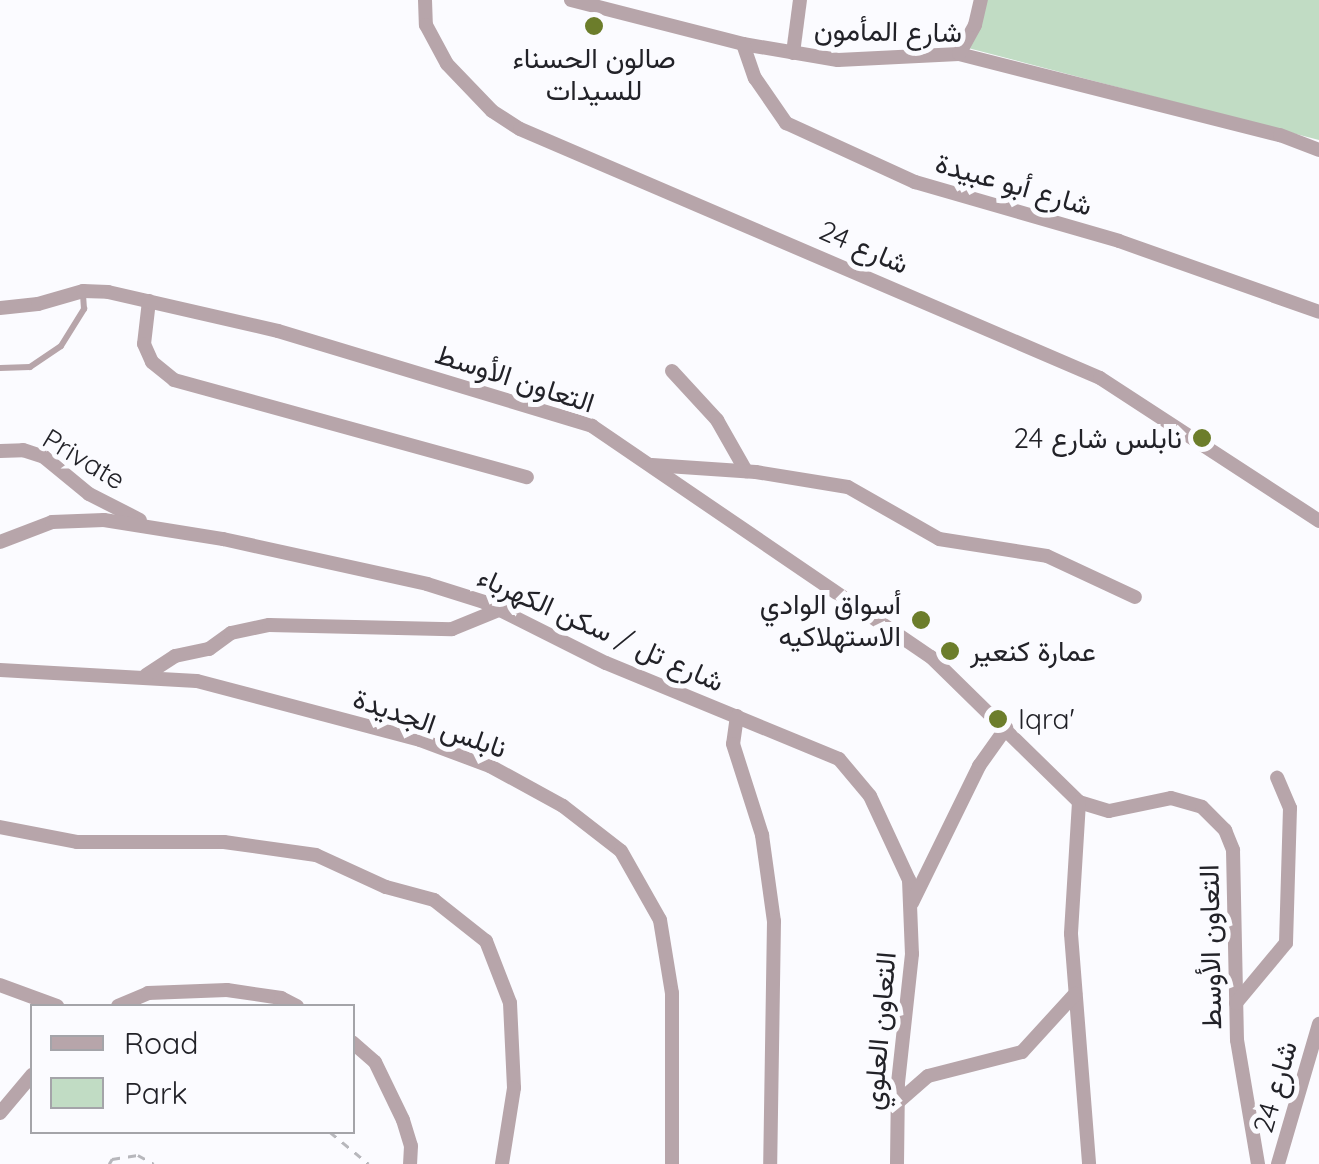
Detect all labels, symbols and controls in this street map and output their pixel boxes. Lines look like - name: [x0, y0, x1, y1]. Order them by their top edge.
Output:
- street label: شارع المأمون: [814, 13, 962, 49]
- marker: صالون الحسناء للسيدات: [583, 15, 605, 37]
- place label: صالون الحسناء للسيدات: [512, 41, 676, 107]
- street label: شارع أبو عبيدة: [932, 146, 1096, 222]
- street label: شارع 24: [814, 213, 914, 281]
- street label: التعاون الأوسط: [431, 336, 599, 420]
- street label: Private: [37, 421, 131, 497]
- place label: نابلس شارع 24: [1013, 421, 1182, 455]
- marker: نابلس شارع 24: [1191, 427, 1213, 449]
- street label: شارع تل / سكن الكهرباء: [473, 560, 729, 698]
- place label: أسواق الوادي الاستهلاكيه: [760, 587, 901, 653]
- marker: أسواق الوادي الاستهلاكيه: [910, 609, 932, 631]
- place label: عمارة كنعير: [970, 634, 1096, 668]
- marker: عمارة كنعير: [939, 640, 961, 662]
- street label: نابلس الجديدة: [349, 681, 511, 765]
- place label: Iqra': [1018, 702, 1075, 736]
- marker: Iqra': [987, 708, 1009, 730]
- street label: التعاون الأوسط: [1192, 864, 1228, 1030]
- street label: التعاون العلوي: [855, 950, 903, 1112]
- legend: [30, 1004, 355, 1134]
- text: Road: [124, 1024, 198, 1062]
- street label: شارع 24: [1246, 1037, 1304, 1137]
- text: Park: [124, 1074, 188, 1112]

